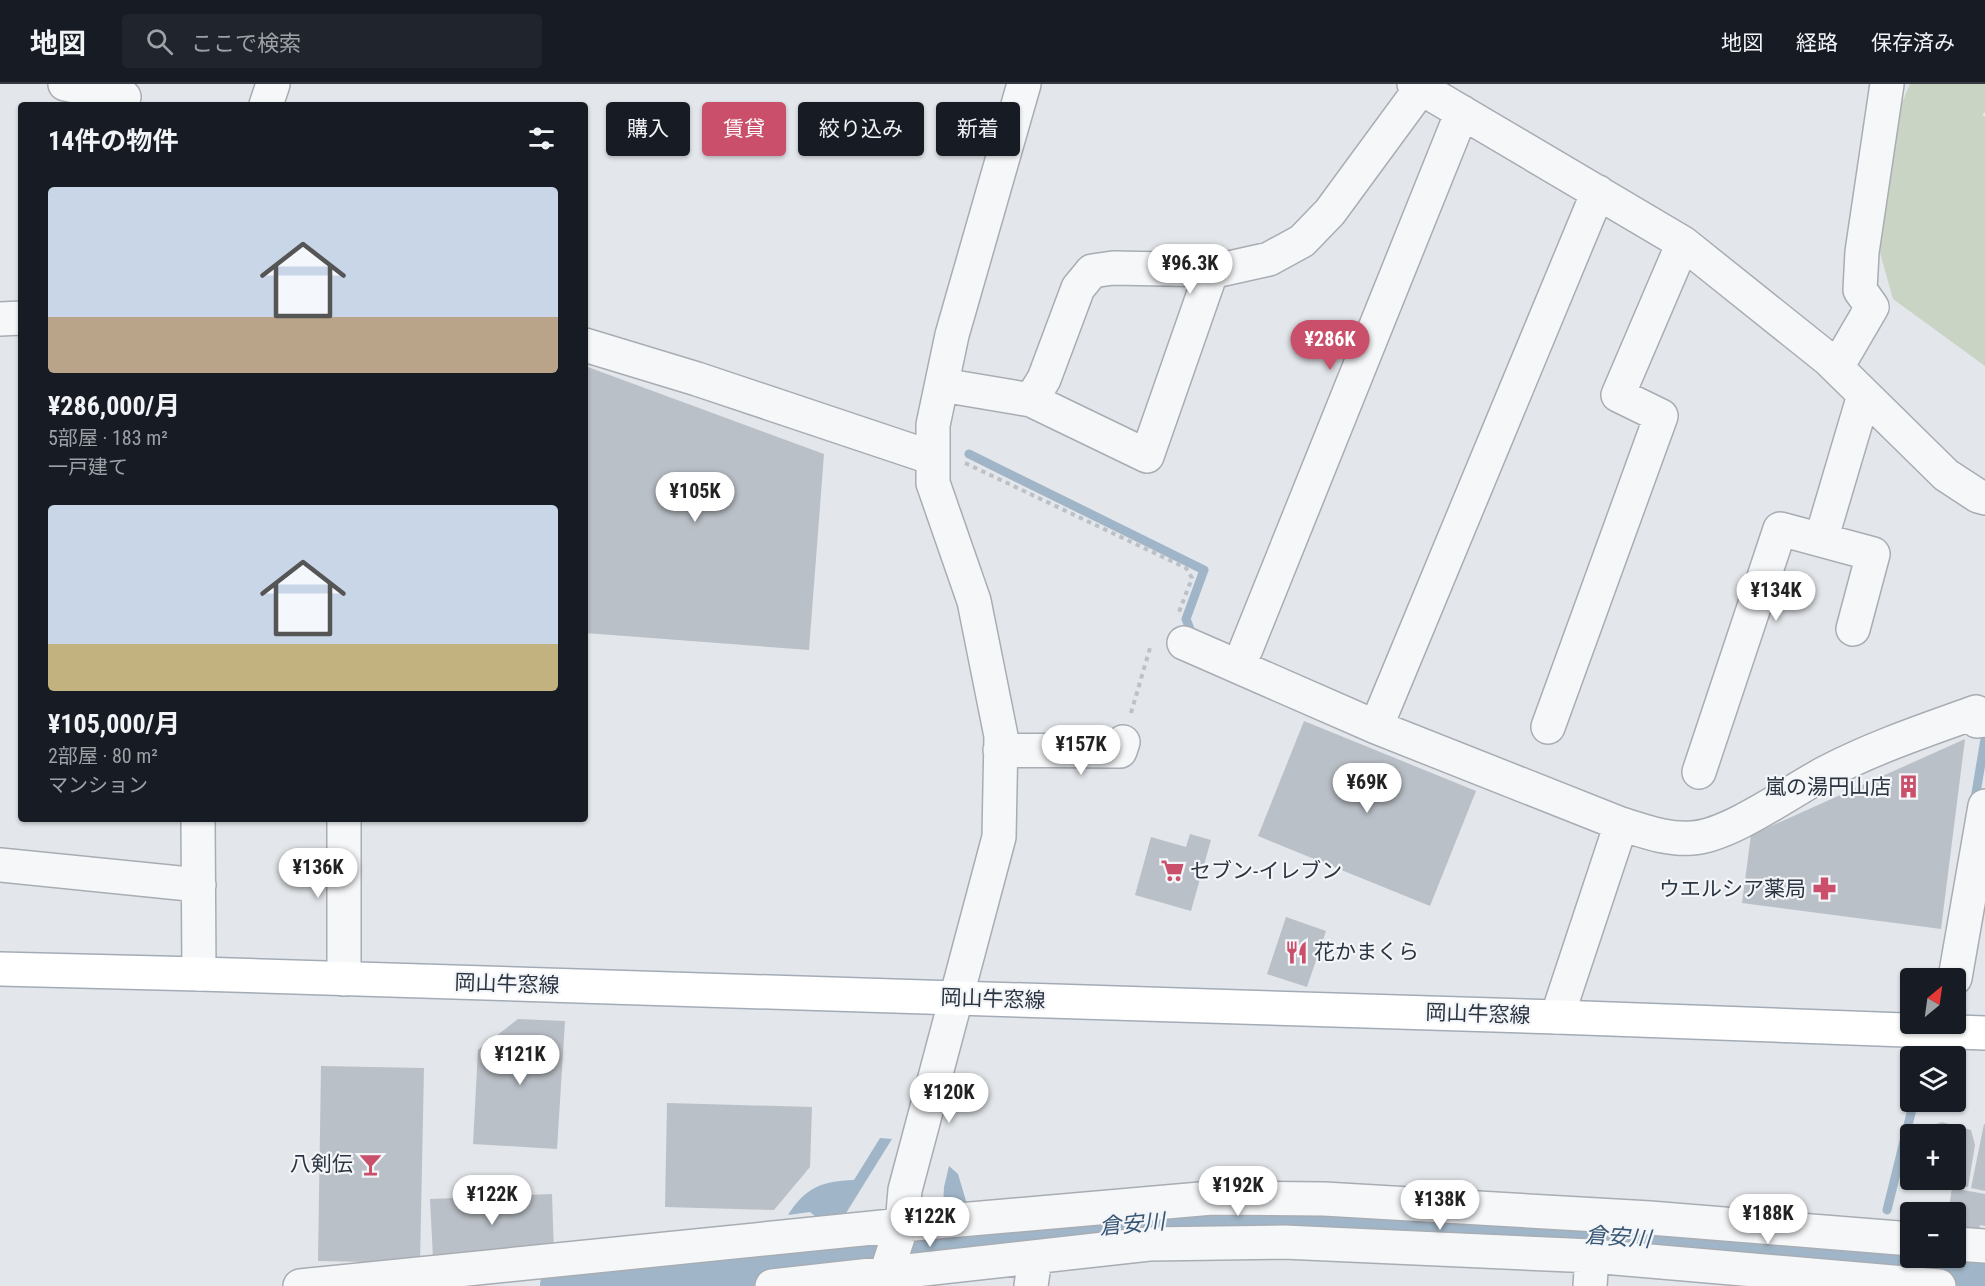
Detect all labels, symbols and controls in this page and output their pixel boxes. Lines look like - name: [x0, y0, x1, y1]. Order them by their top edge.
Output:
- search box: [122, 14, 542, 68]
- icon: search: [143, 25, 176, 58]
- text: 地図: [30, 27, 86, 60]
- text: ここで検索: [191, 31, 301, 56]
- text: 地図: [1721, 31, 1763, 55]
- text: 経路: [1796, 31, 1838, 55]
- text: 保存済み: [1871, 31, 1955, 55]
- chip: 購入: [606, 102, 690, 156]
- chip: 賃貸: [702, 102, 786, 156]
- chip: 絞り込み: [798, 102, 924, 156]
- chip: 新着: [936, 102, 1020, 156]
- icon: filters: [525, 122, 558, 155]
- text: 14件の物件: [48, 126, 178, 156]
- icon: home: [249, 226, 357, 334]
- pin: ¥96.3K: [1141, 244, 1239, 295]
- text: ¥96.3K: [1162, 251, 1218, 275]
- pin: ¥286K: [1288, 320, 1372, 371]
- text: ¥286K: [1305, 327, 1355, 351]
- text: ¥286,000/月: [48, 391, 180, 421]
- text: 5部屋 · 183 m²: [48, 426, 168, 450]
- text: 一戸建て: [48, 455, 128, 479]
- pin: ¥105K: [653, 472, 737, 523]
- text: ¥105K: [670, 479, 720, 503]
- icon: home: [249, 544, 357, 652]
- pin: ¥134K: [1734, 571, 1818, 622]
- text: ¥134K: [1751, 578, 1801, 602]
- text: ¥105,000/月: [48, 709, 180, 739]
- pin: ¥157K: [1039, 725, 1123, 776]
- text: ¥157K: [1056, 732, 1106, 756]
- text: 2部屋 · 80 m²: [48, 744, 158, 768]
- pin: ¥69K: [1331, 763, 1403, 814]
- text: ¥69K: [1347, 770, 1387, 794]
- text: マンション: [48, 773, 148, 797]
- building icon: 嵐の湯円山店: [1896, 774, 1922, 800]
- place label: 嵐の湯円山店: [1765, 775, 1891, 799]
- pin: ¥136K: [276, 848, 360, 899]
- text: ¥136K: [293, 855, 343, 879]
- supermarket icon: セブン-イレブン: [1159, 858, 1185, 884]
- place label: セブン-イレブン: [1190, 859, 1342, 883]
- pharmacy icon: ウエルシア薬局: [1811, 876, 1837, 902]
- place label: ウエルシア薬局: [1659, 877, 1806, 901]
- restaurant icon: 花かまくら: [1283, 939, 1309, 965]
- place label: 花かまくら: [1314, 940, 1419, 964]
- north arrow: [1900, 968, 1966, 1034]
- map controls: [1900, 968, 1966, 1268]
- street label: 岡山牛窓線: [454, 970, 560, 998]
- street label: 岡山牛窓線: [940, 985, 1046, 1013]
- street label: 岡山牛窓線: [1425, 1000, 1531, 1028]
- pin: ¥121K: [478, 1035, 562, 1086]
- text: ¥121K: [495, 1042, 545, 1066]
- button: layers: [1900, 1046, 1966, 1112]
- pin: ¥120K: [907, 1073, 991, 1124]
- text: ¥120K: [924, 1080, 974, 1104]
- button: +: [1900, 1124, 1966, 1190]
- bar icon: 八剣伝: [358, 1151, 384, 1177]
- place label: 八剣伝: [290, 1152, 353, 1176]
- pin: ¥192K: [1196, 1166, 1280, 1217]
- text: ¥192K: [1213, 1173, 1263, 1197]
- pin: ¥122K: [450, 1175, 534, 1226]
- pin: ¥138K: [1398, 1180, 1482, 1231]
- text: ¥122K: [467, 1182, 517, 1206]
- text: ¥138K: [1415, 1187, 1465, 1211]
- pin: ¥188K: [1726, 1194, 1810, 1245]
- pin: ¥122K: [888, 1197, 972, 1248]
- text: ¥188K: [1743, 1201, 1793, 1225]
- button: −: [1900, 1202, 1966, 1268]
- text: ¥122K: [905, 1204, 955, 1228]
- water label: 倉安川: [1098, 1208, 1168, 1239]
- water label: 倉安川: [1584, 1222, 1654, 1252]

